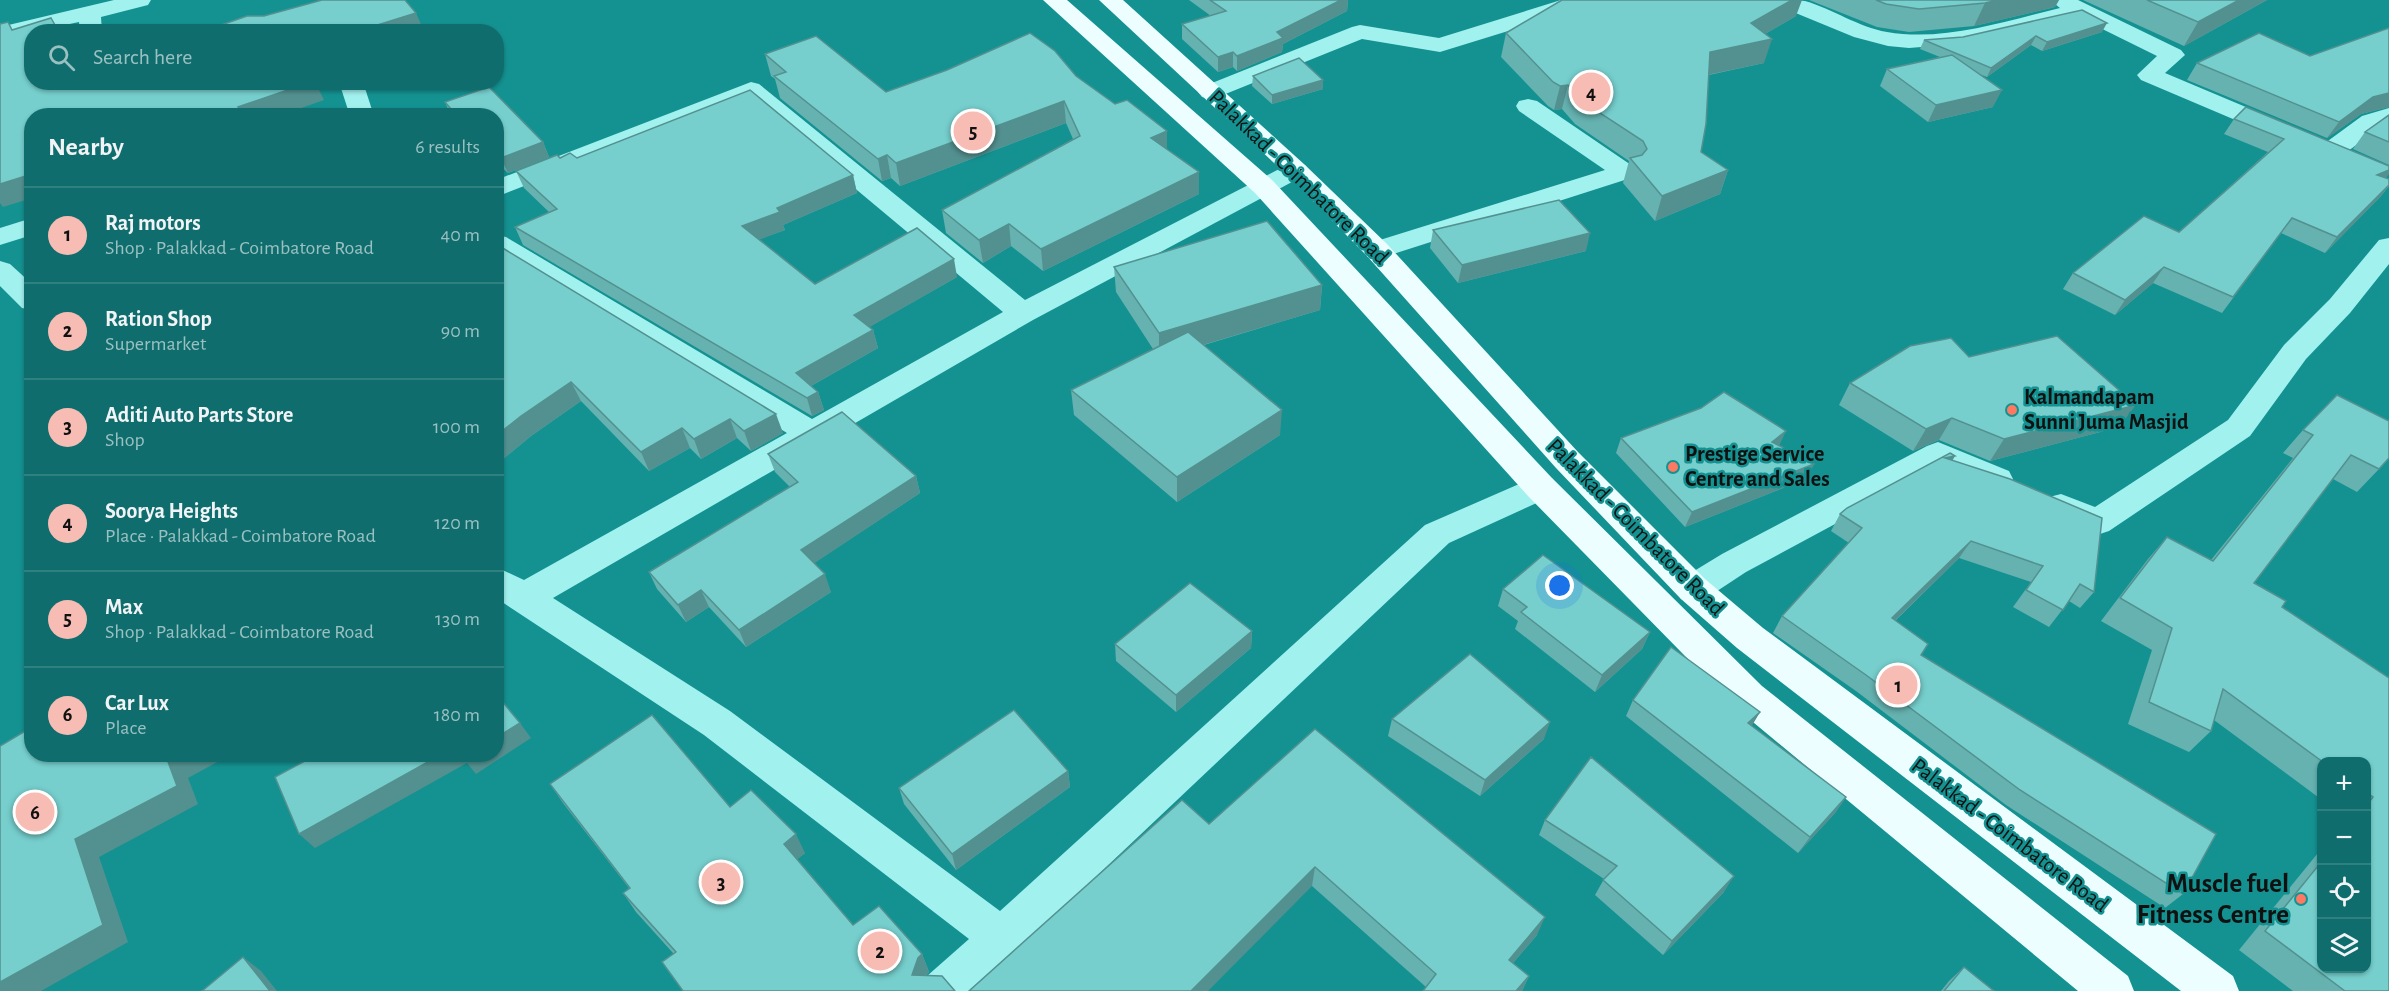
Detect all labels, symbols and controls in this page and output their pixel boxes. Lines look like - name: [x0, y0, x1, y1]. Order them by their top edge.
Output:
- search box: [24, 24, 504, 90]
- icon: search: [45, 41, 78, 74]
- text: Search here: [93, 46, 192, 68]
- pin: 4: [1572, 70, 1610, 115]
- street label: Palakkad - Coimbatore Road: [1205, 86, 1393, 268]
- pin: 5: [954, 108, 992, 154]
- text: Nearby: [48, 134, 124, 160]
- text: 6 results: [415, 137, 480, 157]
- text: Raj motors: [105, 212, 201, 234]
- text: 1: [64, 225, 71, 245]
- text: 40 m: [441, 225, 480, 245]
- text: Shop · Palakkad - Coimbatore Road: [105, 238, 374, 258]
- text: Ration Shop: [105, 308, 212, 330]
- text: 2: [63, 321, 72, 341]
- text: 90 m: [441, 321, 480, 341]
- text: Supermarket: [105, 334, 206, 354]
- place label: Kalmandapam Sunni Juma Masjid: [2024, 386, 2189, 434]
- marker: Kalmandapam Sunni Juma Masjid: [2005, 403, 2019, 417]
- text: Aditi Auto Parts Store: [105, 404, 293, 426]
- text: 3: [63, 417, 72, 437]
- text: 100 m: [433, 417, 480, 437]
- text: Shop: [105, 430, 145, 450]
- street label: Palakkad - Coimbatore Road: [1543, 434, 1729, 620]
- place label: Prestige Service Centre and Sales: [1685, 443, 1830, 490]
- marker: Prestige Service Centre and Sales: [1666, 460, 1680, 474]
- text: Soorya Heights: [105, 500, 238, 522]
- text: 4: [62, 513, 73, 533]
- text: 120 m: [434, 513, 480, 533]
- text: Place · Palakkad - Coimbatore Road: [105, 526, 376, 546]
- your location: [1545, 571, 1574, 600]
- text: Max: [105, 596, 143, 618]
- text: 5: [63, 609, 72, 629]
- text: 130 m: [435, 609, 480, 629]
- text: Shop · Palakkad - Coimbatore Road: [105, 622, 374, 642]
- pin: 1: [1878, 662, 1918, 708]
- text: Car Lux: [105, 692, 169, 714]
- text: 6: [63, 705, 72, 725]
- text: 180 m: [434, 705, 480, 725]
- text: Place: [105, 718, 146, 738]
- street label: Palakkad - Coimbatore Road: [1908, 754, 2112, 916]
- map controls: [2317, 757, 2371, 973]
- button: +: [2317, 757, 2371, 811]
- pin: 6: [15, 790, 54, 834]
- button: −: [2317, 811, 2371, 865]
- pin: 3: [702, 860, 740, 904]
- button: locate: [2317, 865, 2371, 919]
- place label: Muscle fuel Fitness Centre: [2137, 870, 2289, 928]
- marker: Muscle fuel Fitness Centre: [2294, 892, 2308, 906]
- button: layers: [2317, 919, 2371, 973]
- pin: 2: [860, 928, 900, 974]

